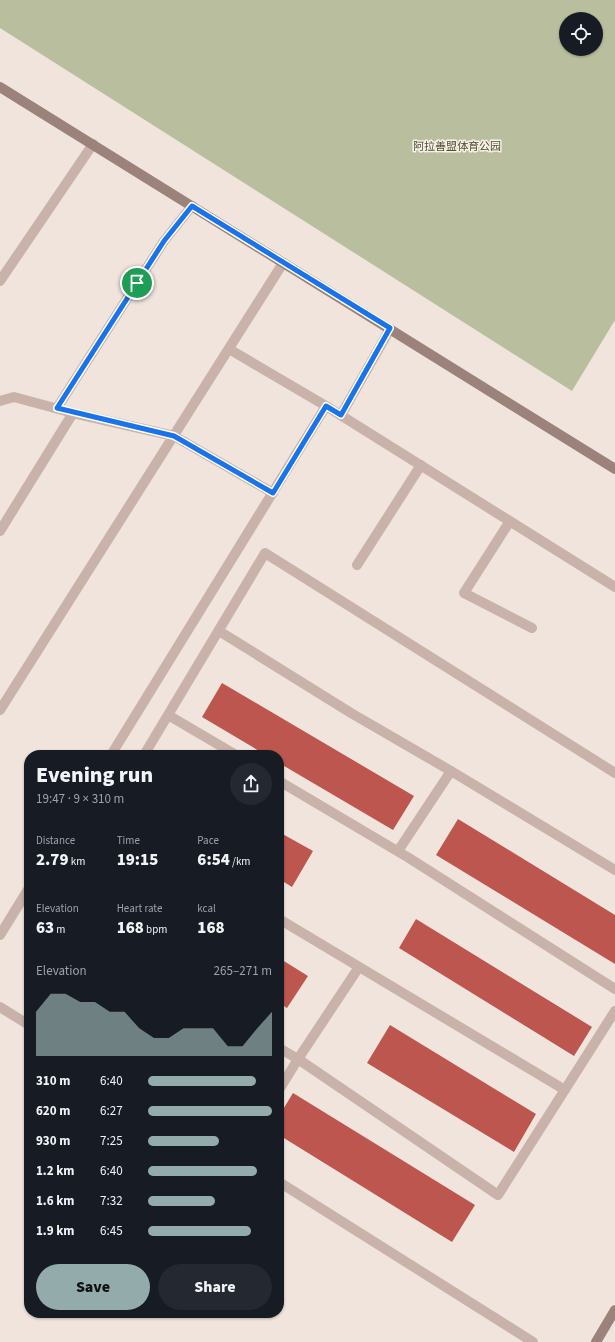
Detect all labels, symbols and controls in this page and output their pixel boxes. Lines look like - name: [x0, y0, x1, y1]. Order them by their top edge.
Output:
- map controls: [559, 12, 603, 56]
- button: locate: [559, 12, 603, 56]
- park label: 阿拉善盟体育公园: [413, 139, 501, 154]
- pin: [120, 266, 154, 300]
- icon: arrive: [126, 272, 148, 294]
- text: Evening run: [36, 759, 153, 791]
- button: share: [230, 763, 272, 805]
- text: 19:47 · 9 × 310 m: [36, 790, 124, 808]
- text: Distance: [36, 833, 75, 848]
- text: Time: [117, 833, 140, 848]
- text: Pace: [197, 833, 219, 848]
- text: 2.79: [36, 848, 69, 872]
- text: 19:15: [117, 848, 158, 872]
- text: 6:54: [197, 848, 230, 872]
- text: km: [69, 854, 85, 869]
- text: /km: [230, 854, 250, 869]
- text: Elevation: [36, 901, 79, 916]
- text: Heart rate: [117, 901, 162, 916]
- text: kcal: [197, 901, 216, 916]
- text: 63: [36, 916, 54, 940]
- text: 168: [117, 916, 144, 940]
- text: 168: [197, 916, 225, 940]
- text: m: [54, 922, 65, 937]
- text: bpm: [144, 922, 167, 937]
- text: Elevation: [36, 962, 87, 980]
- text: 265–271 m: [214, 962, 272, 980]
- text: 310 m: [36, 1072, 70, 1090]
- text: 6:40: [100, 1072, 123, 1090]
- text: 620 m: [36, 1102, 70, 1120]
- text: 6:27: [100, 1102, 123, 1120]
- text: 930 m: [36, 1132, 70, 1150]
- text: 7:25: [100, 1132, 123, 1150]
- text: 1.2 km: [36, 1162, 75, 1180]
- text: 6:40: [100, 1162, 123, 1180]
- text: 1.6 km: [36, 1192, 75, 1210]
- text: 7:32: [100, 1192, 123, 1210]
- text: 1.9 km: [36, 1222, 75, 1240]
- text: 6:45: [100, 1222, 123, 1240]
- button: Save: [36, 1264, 150, 1310]
- button: Share: [158, 1264, 272, 1310]

